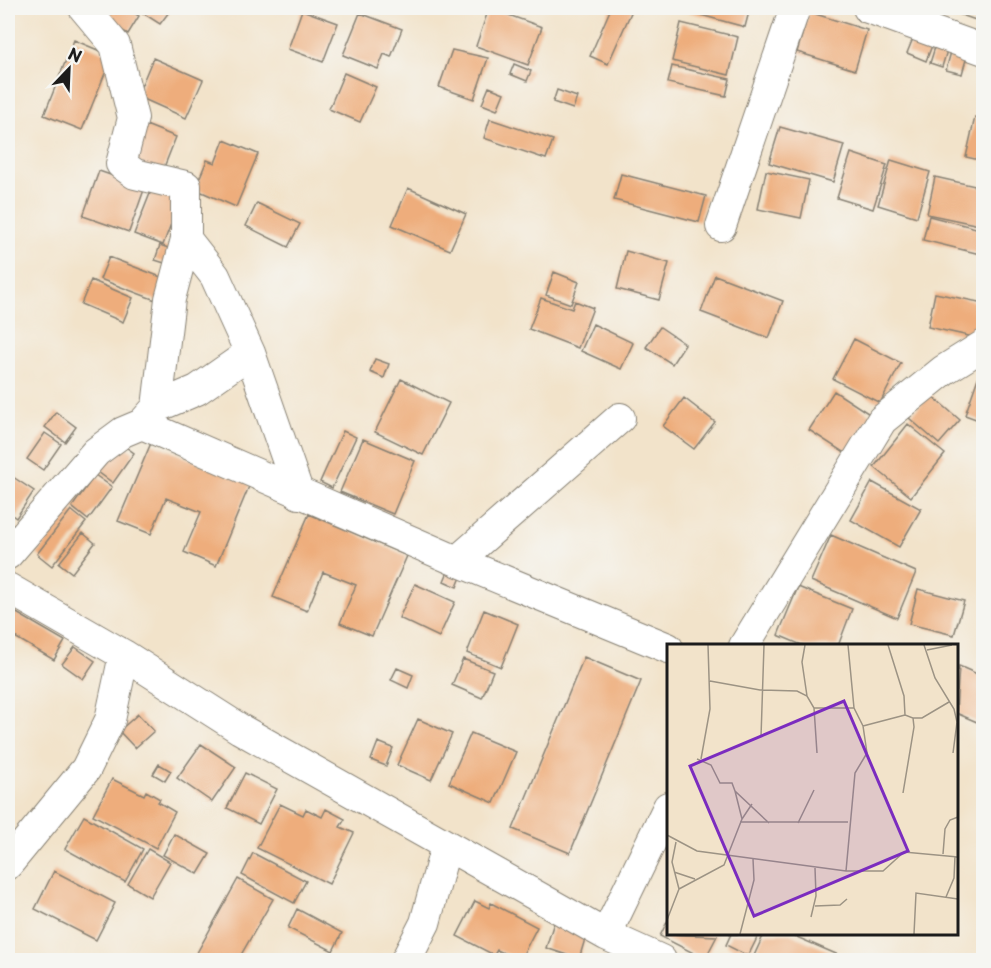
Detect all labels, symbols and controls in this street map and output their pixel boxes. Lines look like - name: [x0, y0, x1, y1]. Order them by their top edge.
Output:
- north arrow: [39, 39, 99, 99]
- text: N: [65, 41, 86, 68]
- inset map: [667, 644, 958, 935]

